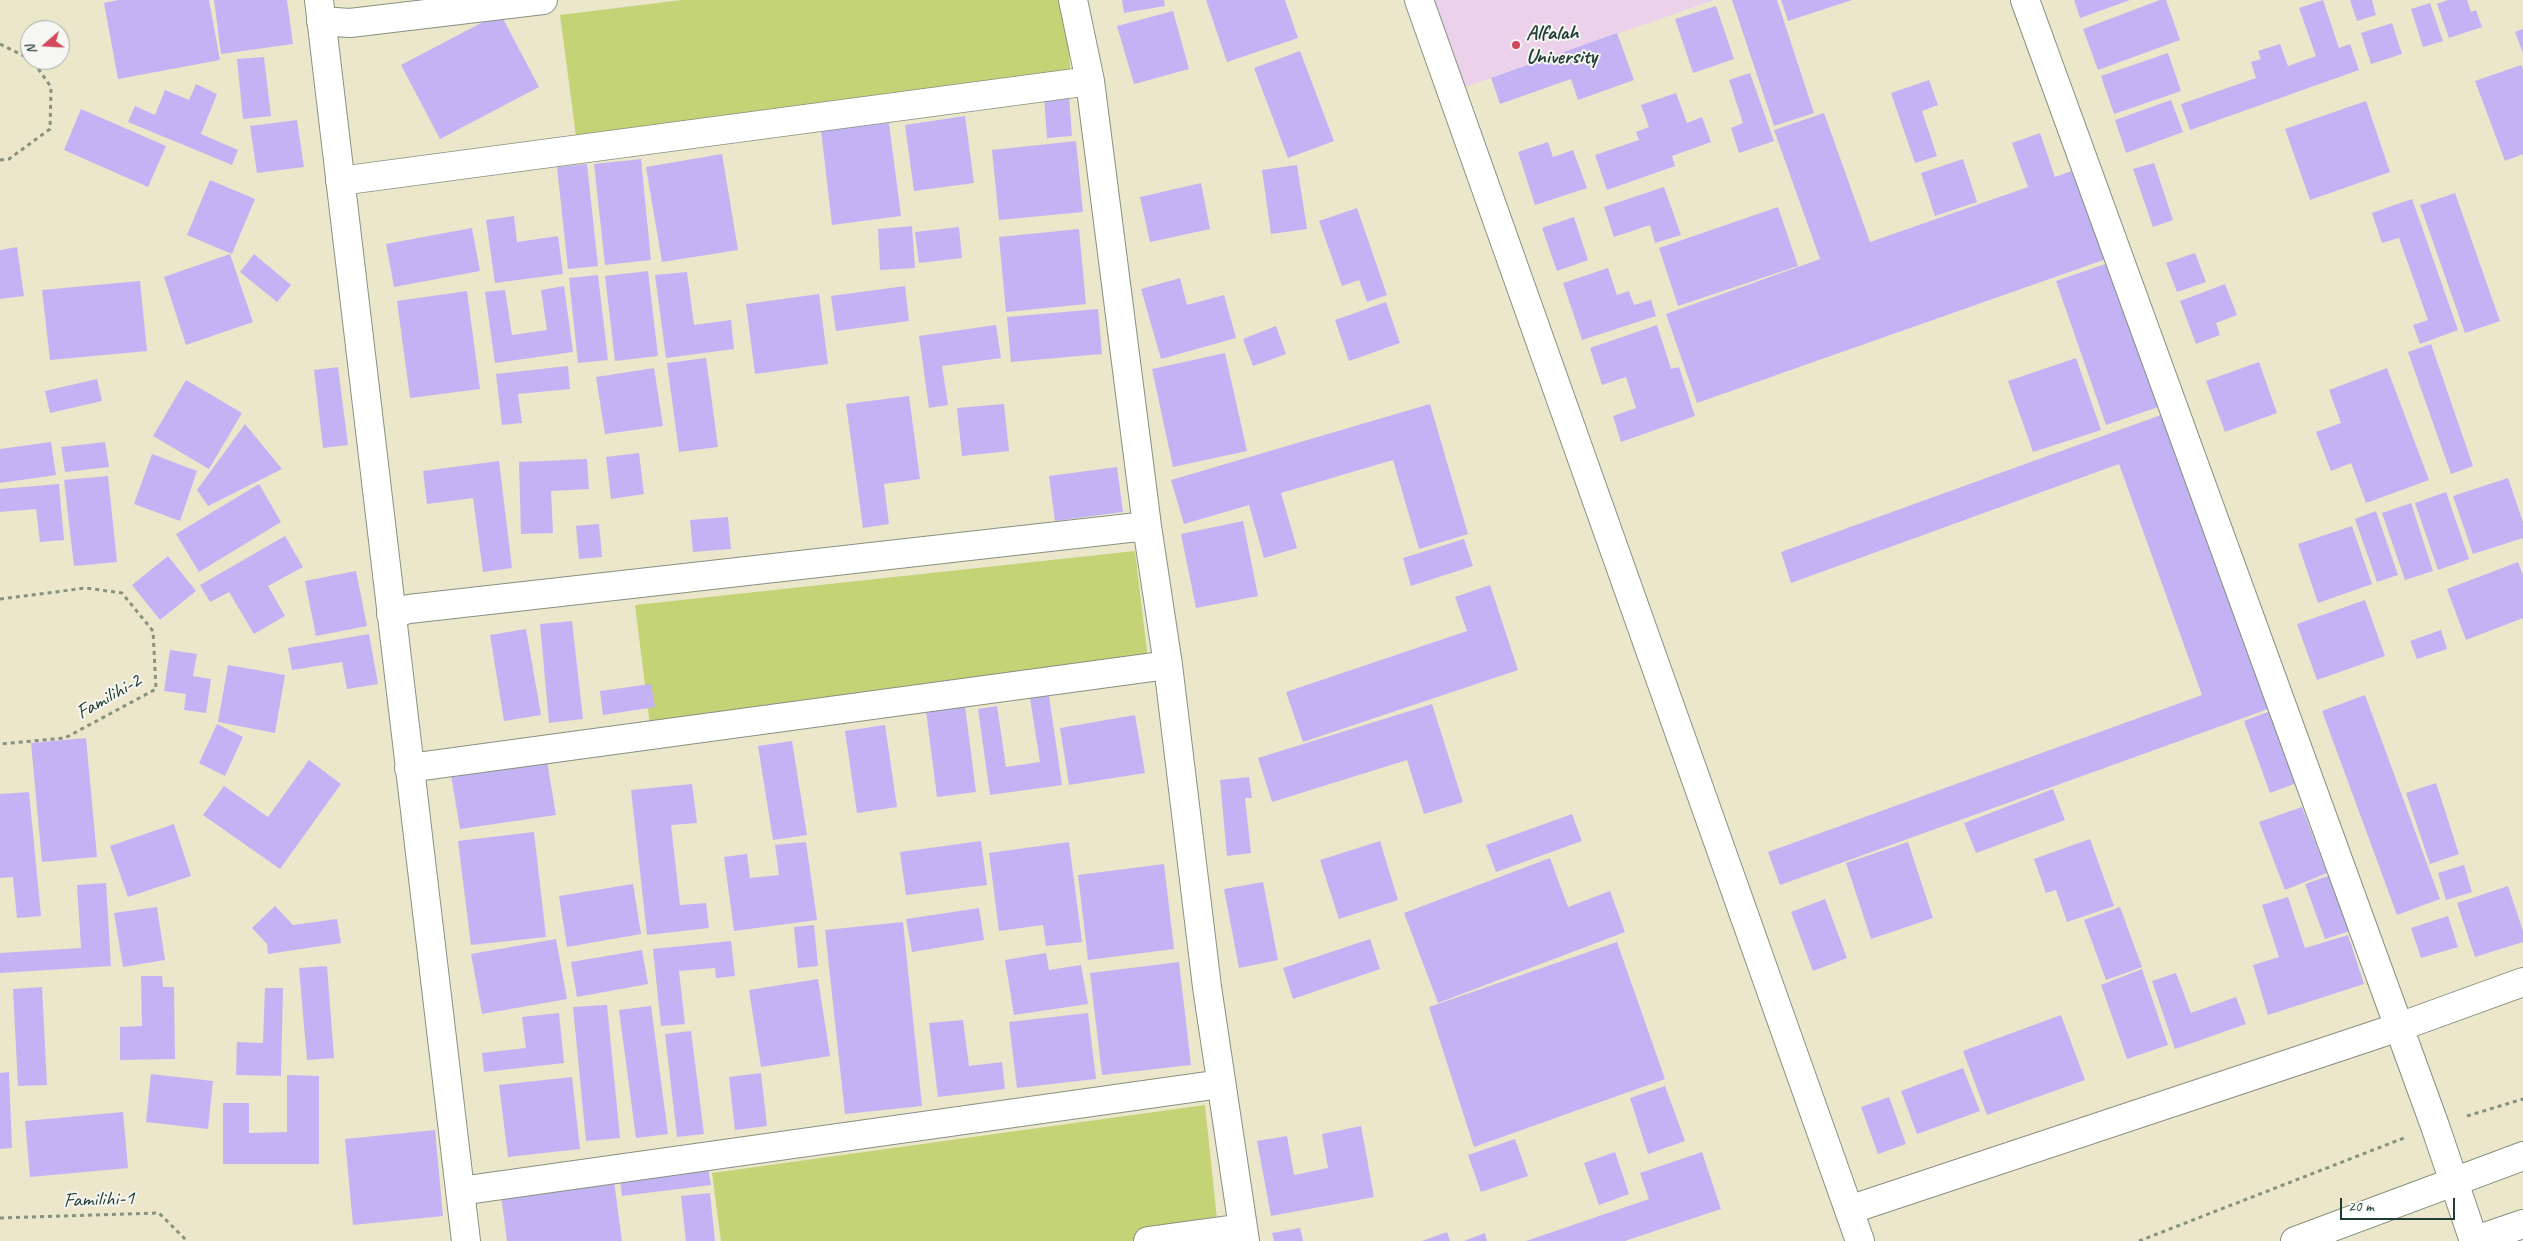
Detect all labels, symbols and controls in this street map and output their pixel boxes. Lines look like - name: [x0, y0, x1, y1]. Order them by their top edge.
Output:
- north arrow: [20, 20, 70, 70]
- place label: Alfalah University: [1526, 20, 1597, 70]
- marker: Alfalah University: [1510, 39, 1522, 51]
- text: N: [22, 43, 41, 57]
- street label: Familihi-2: [72, 668, 146, 726]
- street label: Familihi-1: [63, 1186, 135, 1214]
- scale bar: [2343, 1188, 2458, 1220]
- text: 20 m: [2348, 1197, 2374, 1216]

